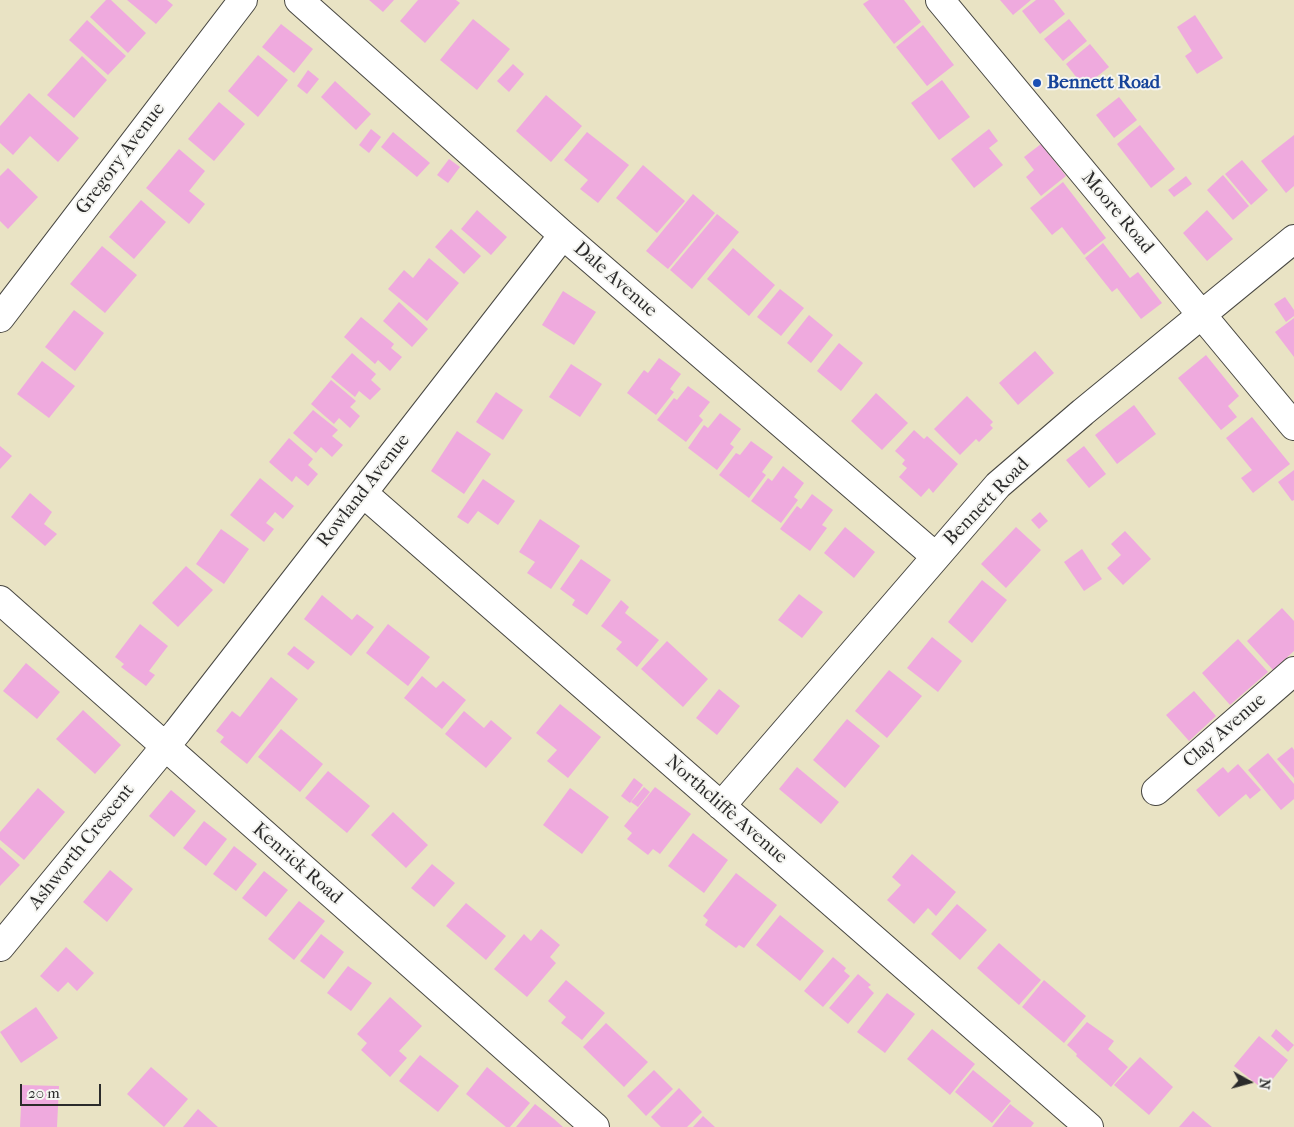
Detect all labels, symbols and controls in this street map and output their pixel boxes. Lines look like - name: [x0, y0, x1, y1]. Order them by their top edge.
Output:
- place label: Bennett Road: [1047, 72, 1160, 94]
- marker: Bennett Road: [1031, 77, 1043, 89]
- street label: Gregory Avenue: [72, 99, 170, 219]
- street label: Moore Road: [1076, 167, 1158, 259]
- street label: Dale Avenue: [569, 238, 661, 322]
- street label: Rowland Avenue: [313, 430, 415, 552]
- street label: Bennett Road: [940, 453, 1034, 551]
- street label: Clay Avenue: [1179, 689, 1271, 773]
- street label: Northcliffe Avenue: [660, 751, 792, 869]
- street label: Ashworth Crescent: [24, 780, 140, 914]
- street label: Kenrick Road: [247, 819, 347, 909]
- north arrow: [1224, 1057, 1274, 1107]
- scale bar: [22, 1074, 104, 1106]
- text: N: [1255, 1078, 1273, 1090]
- text: 20 m: [28, 1084, 60, 1102]

